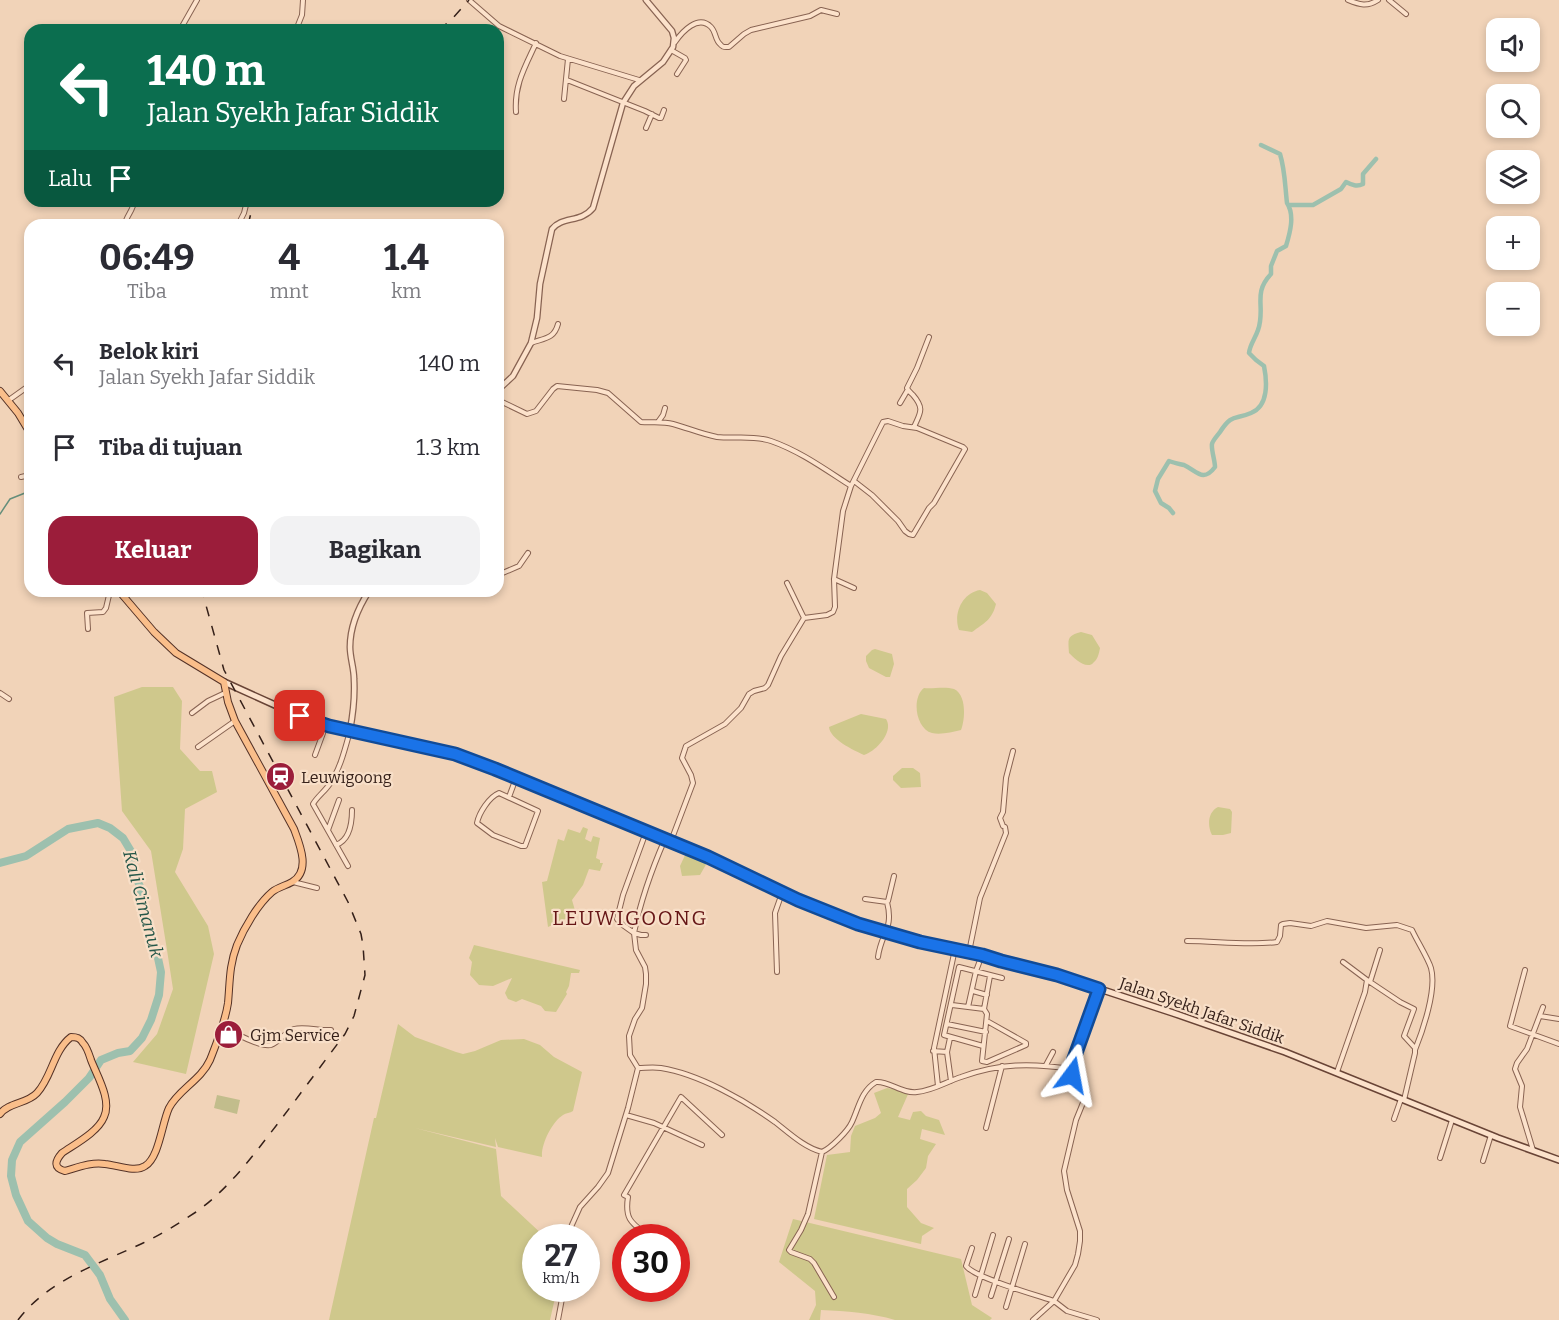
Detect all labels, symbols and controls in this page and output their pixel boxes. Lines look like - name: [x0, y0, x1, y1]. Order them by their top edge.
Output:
- map controls: [1486, 18, 1540, 336]
- button: sound: [1486, 18, 1540, 72]
- text: 140 m: [147, 46, 265, 96]
- icon: left: [48, 48, 126, 126]
- button: search: [1486, 84, 1540, 138]
- text: Jalan Syekh Jafar Siddik: [147, 97, 439, 129]
- button: layers: [1486, 150, 1540, 204]
- icon: arrive: [104, 162, 137, 195]
- text: Lalu: [48, 165, 92, 192]
- button: +: [1486, 216, 1540, 270]
- text: 06:49: [99, 236, 195, 280]
- text: 4: [278, 236, 300, 280]
- text: 1.4: [384, 236, 429, 280]
- text: Tiba: [127, 279, 167, 303]
- text: mnt: [270, 279, 309, 303]
- text: km: [391, 279, 421, 303]
- button: −: [1486, 282, 1540, 336]
- text: Belok kiri: [99, 338, 199, 365]
- icon: left: [48, 347, 81, 380]
- text: 140 m: [419, 350, 480, 377]
- text: Jalan Syekh Jafar Siddik: [99, 365, 315, 389]
- icon: arrive: [48, 431, 81, 464]
- text: Tiba di tujuan: [99, 434, 242, 461]
- text: 1.3 km: [416, 434, 480, 461]
- button: Keluar: [48, 516, 258, 585]
- button: Bagikan: [270, 516, 480, 585]
- pin: [274, 690, 325, 741]
- icon: arrive: [283, 699, 316, 732]
- station icon: Leuwigoong: [264, 761, 296, 793]
- place label: Leuwigoong: [301, 768, 392, 787]
- water label: Kali Cimanuk: [118, 848, 168, 960]
- district label: LEUWIGOONG: [552, 906, 708, 930]
- street label: Jalan Syekh Jafar Siddik: [1116, 973, 1287, 1048]
- shop icon: Gjm Service: [213, 1019, 245, 1051]
- place label: Gjm Service: [250, 1026, 340, 1045]
- position arrow: [1040, 1043, 1104, 1107]
- speed limit sign: 30: [612, 1224, 690, 1302]
- text: 27: [545, 1238, 577, 1274]
- text: km/h: [542, 1269, 580, 1287]

